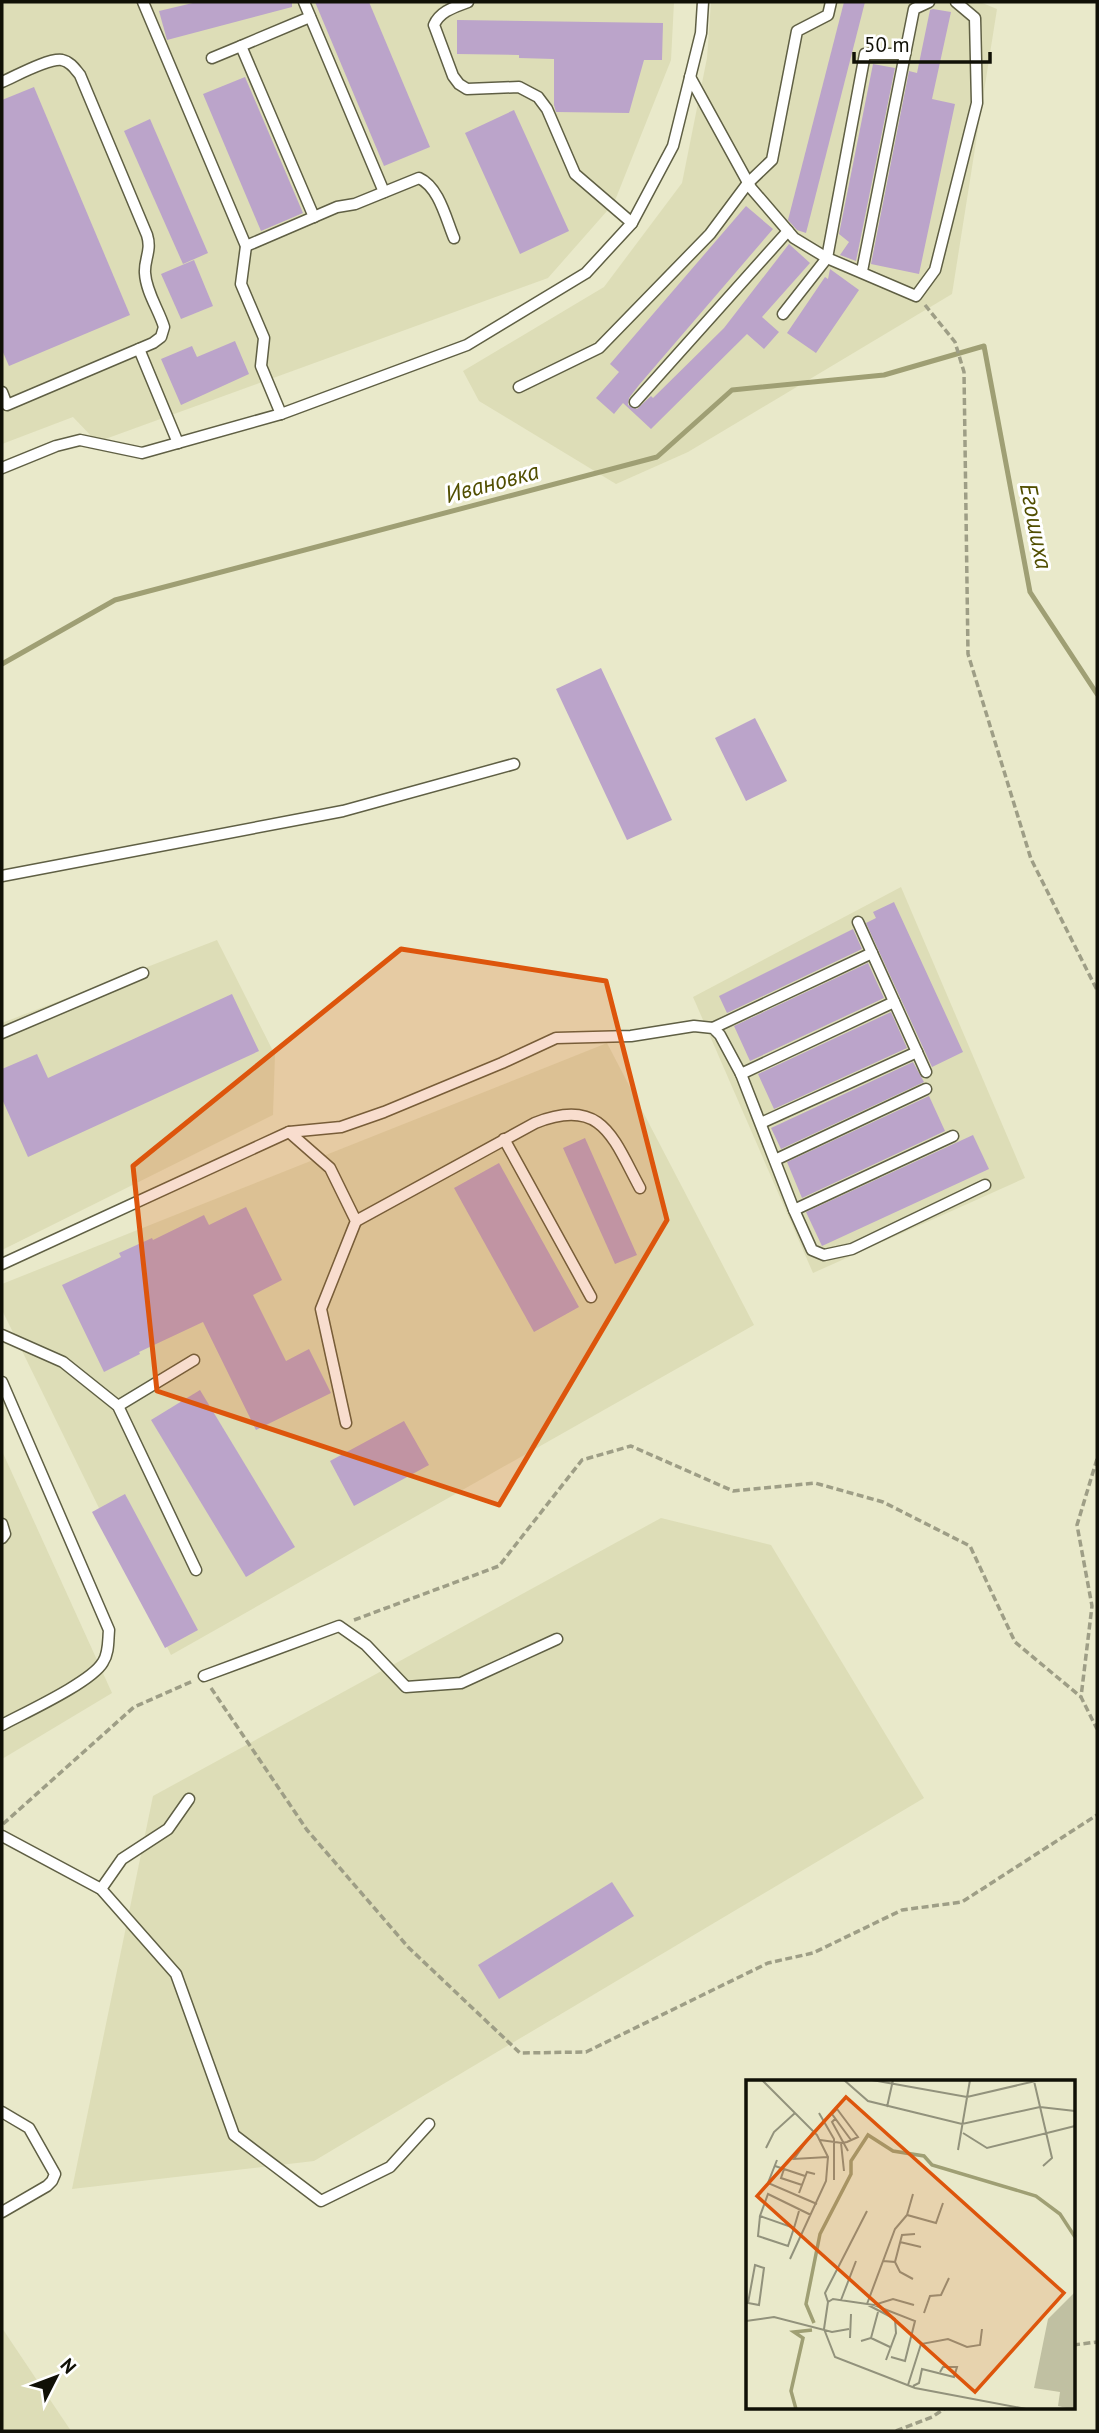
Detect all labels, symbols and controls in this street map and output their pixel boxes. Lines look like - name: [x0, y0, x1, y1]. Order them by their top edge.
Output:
- scale bar: [854, 21, 990, 65]
- text: 50 m: [864, 31, 910, 58]
- water label: Ивановка: [442, 455, 542, 510]
- water label: Егошиха: [1013, 480, 1060, 572]
- inset map: [746, 2080, 1074, 2408]
- north arrow: [21, 2342, 91, 2412]
- text: N: [56, 2353, 82, 2378]

